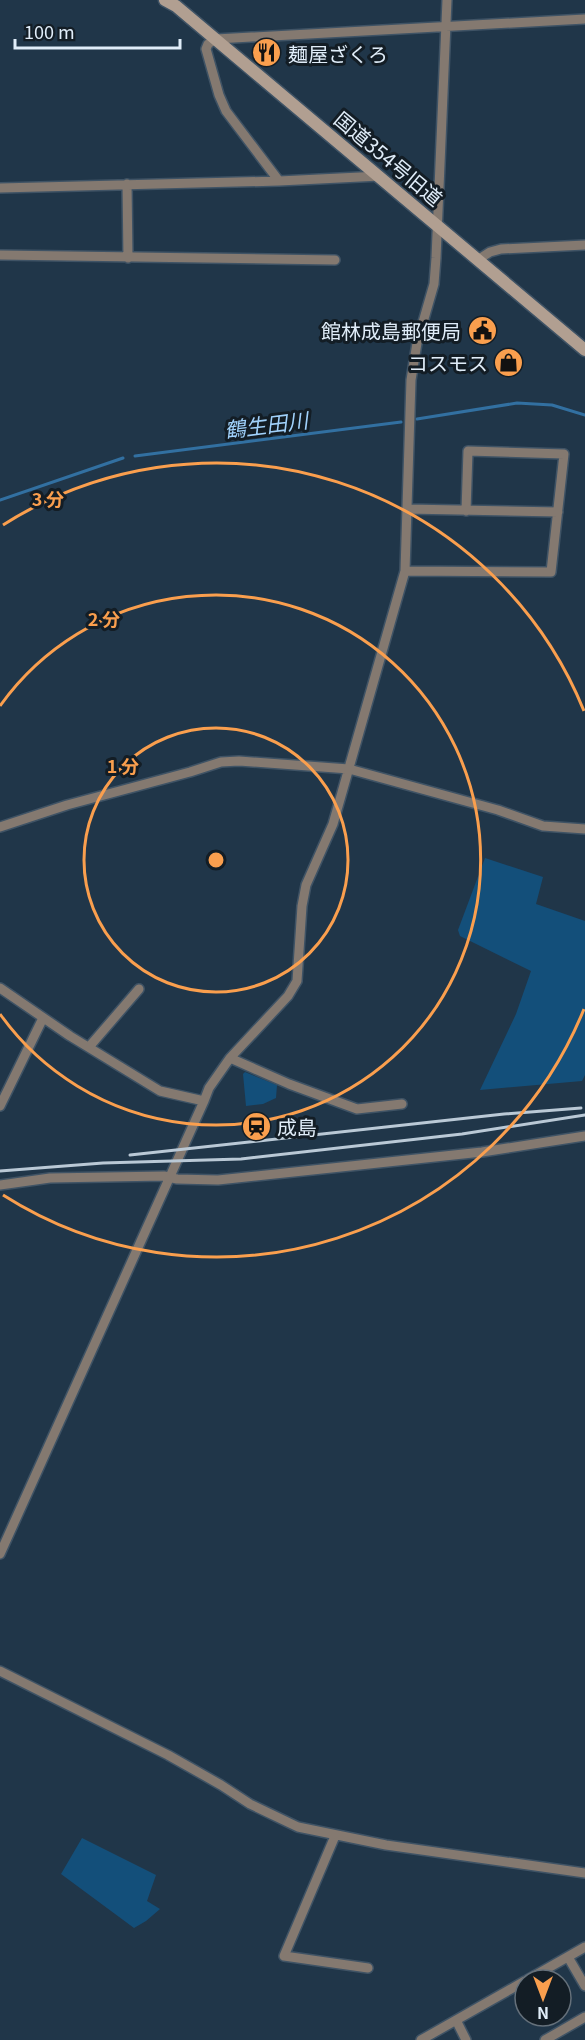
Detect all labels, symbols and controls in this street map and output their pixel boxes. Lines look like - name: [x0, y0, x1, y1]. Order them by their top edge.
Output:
- scale bar: [15, 12, 180, 50]
- text: 100 m: [24, 18, 75, 44]
- restaurant icon: 麺屋ざくろ: [251, 37, 283, 69]
- place label: 麺屋ざくろ: [288, 39, 388, 68]
- street label: 国道354号旧道: [329, 104, 449, 212]
- public building icon: 館林成島郵便局: [466, 314, 498, 346]
- place label: 館林成島郵便局: [321, 316, 461, 345]
- shop icon: コスモス: [493, 346, 525, 378]
- place label: コスモス: [408, 348, 488, 377]
- water label: 鶴生田川: [222, 404, 311, 444]
- text: 3 分: [32, 485, 64, 511]
- text: 2 分: [88, 605, 120, 631]
- text: 1 分: [107, 752, 139, 778]
- centre of rings: [206, 850, 226, 870]
- station icon: 成島: [240, 1110, 272, 1142]
- place label: 成島: [277, 1112, 317, 1141]
- north arrow: [513, 1968, 573, 2028]
- text: N: [537, 2002, 549, 2026]

